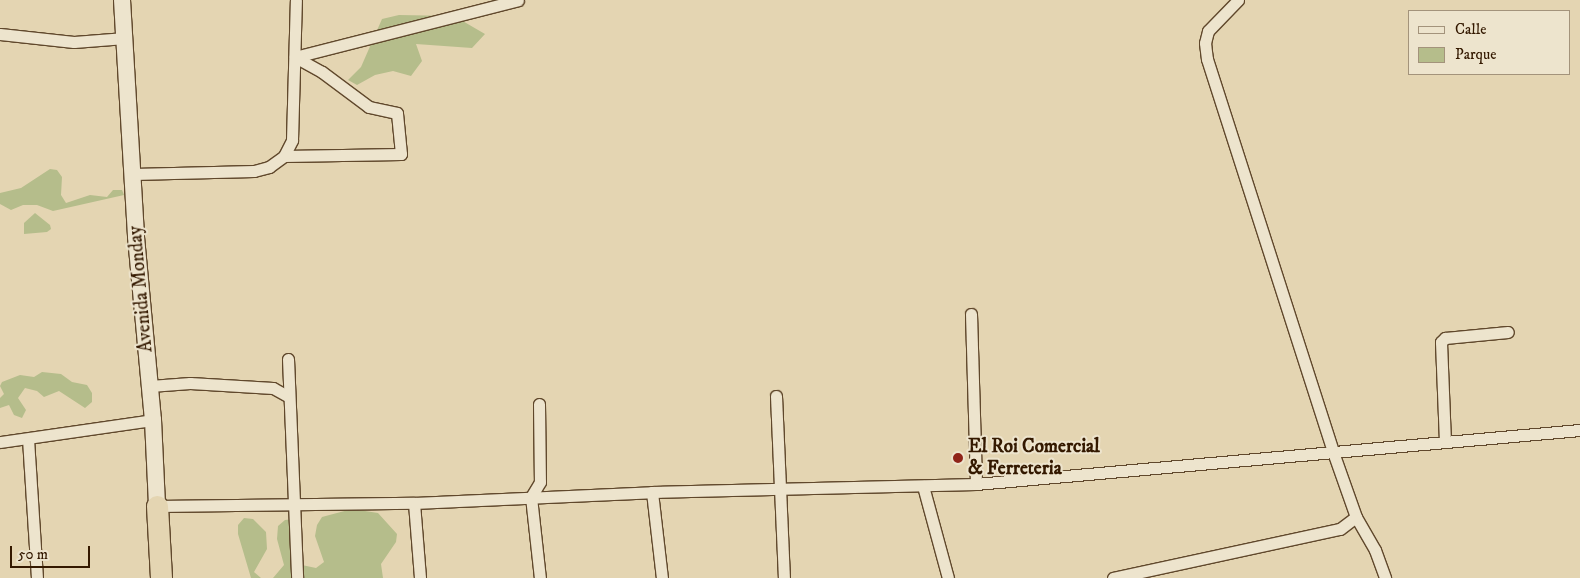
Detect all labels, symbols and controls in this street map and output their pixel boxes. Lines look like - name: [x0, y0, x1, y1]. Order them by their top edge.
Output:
- legend: [1408, 10, 1570, 75]
- text: Calle: [1455, 20, 1487, 39]
- text: Parque: [1455, 45, 1496, 64]
- street label: Avenida Monday: [124, 225, 158, 353]
- place label: El Roi Comercial & Ferreteria: [968, 436, 1100, 480]
- marker: El Roi Comercial & Ferreteria: [952, 452, 964, 464]
- scale bar: [12, 536, 92, 568]
- text: 50 m: [18, 545, 48, 564]

